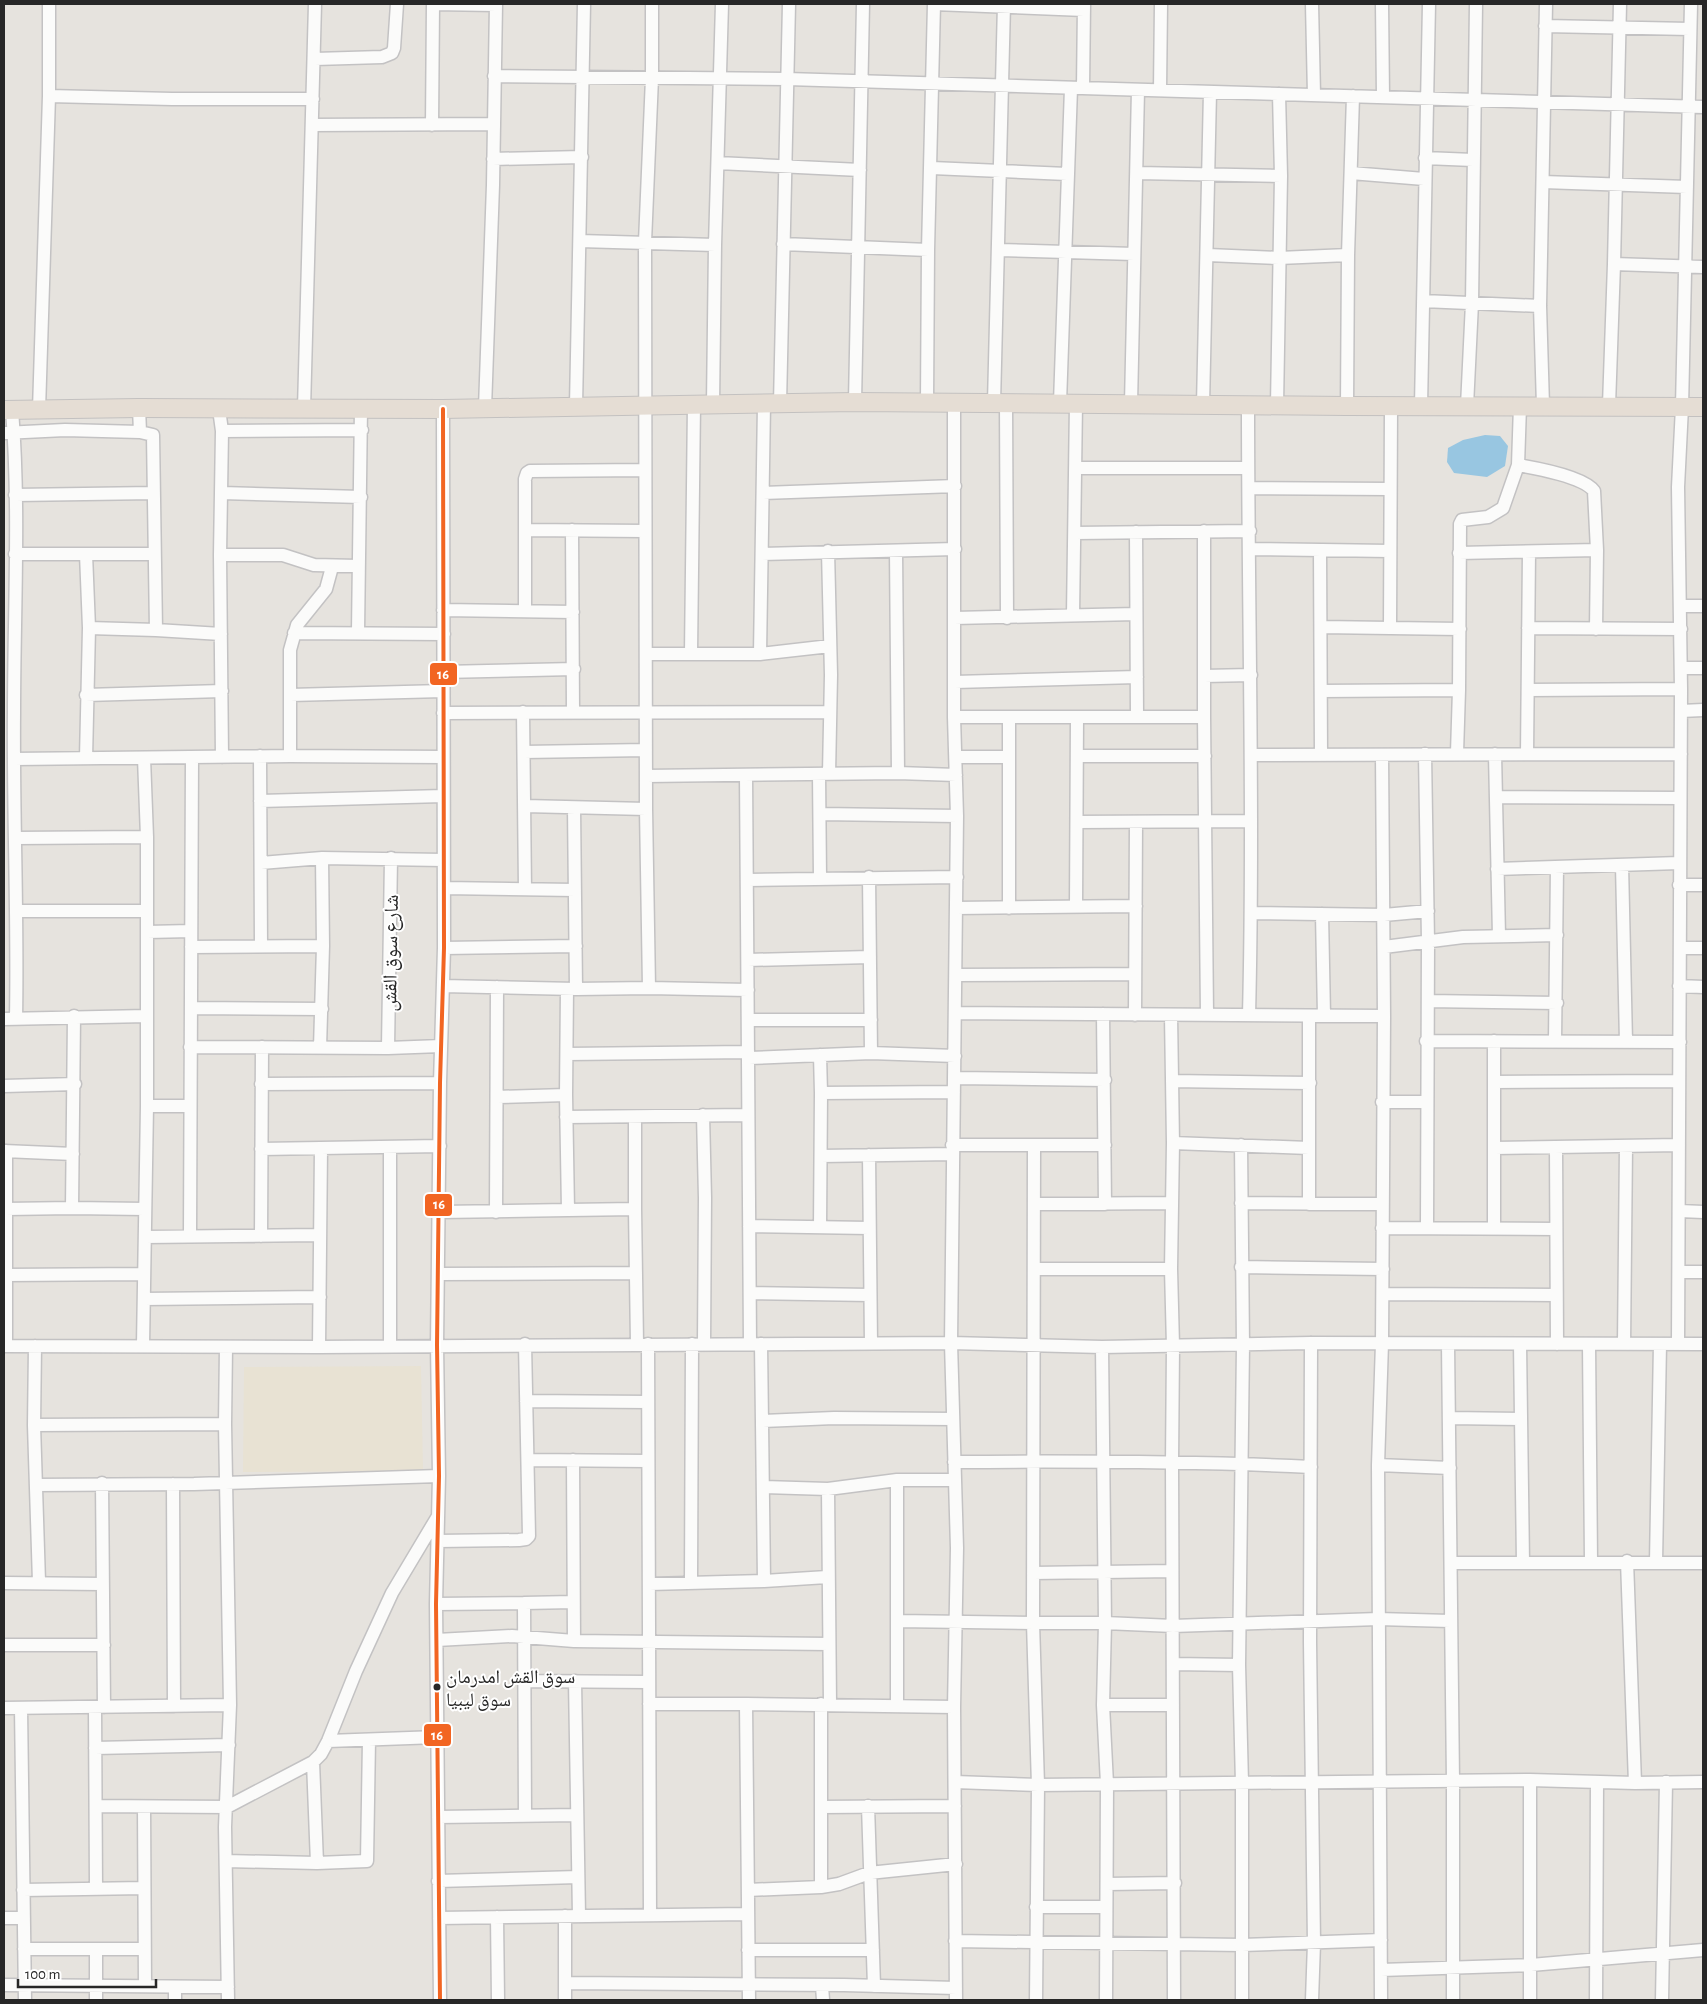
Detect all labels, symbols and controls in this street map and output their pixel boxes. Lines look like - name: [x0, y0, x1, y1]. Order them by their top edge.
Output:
- line badge: 16: [429, 662, 458, 686]
- text: 16: [437, 668, 449, 682]
- street label: شارع سوق القش: [380, 894, 404, 1012]
- line badge: 16: [424, 1193, 453, 1217]
- text: 16: [433, 1198, 445, 1212]
- place label: سوق القش امدرمان سوق ليبيا: [446, 1668, 575, 1711]
- marker: سوق القش امدرمان سوق ليبيا: [432, 1682, 442, 1692]
- line badge: 16: [423, 1723, 452, 1747]
- text: 16: [431, 1729, 443, 1743]
- scale bar: [18, 1956, 155, 1988]
- text: 100 m: [25, 1967, 60, 1982]

